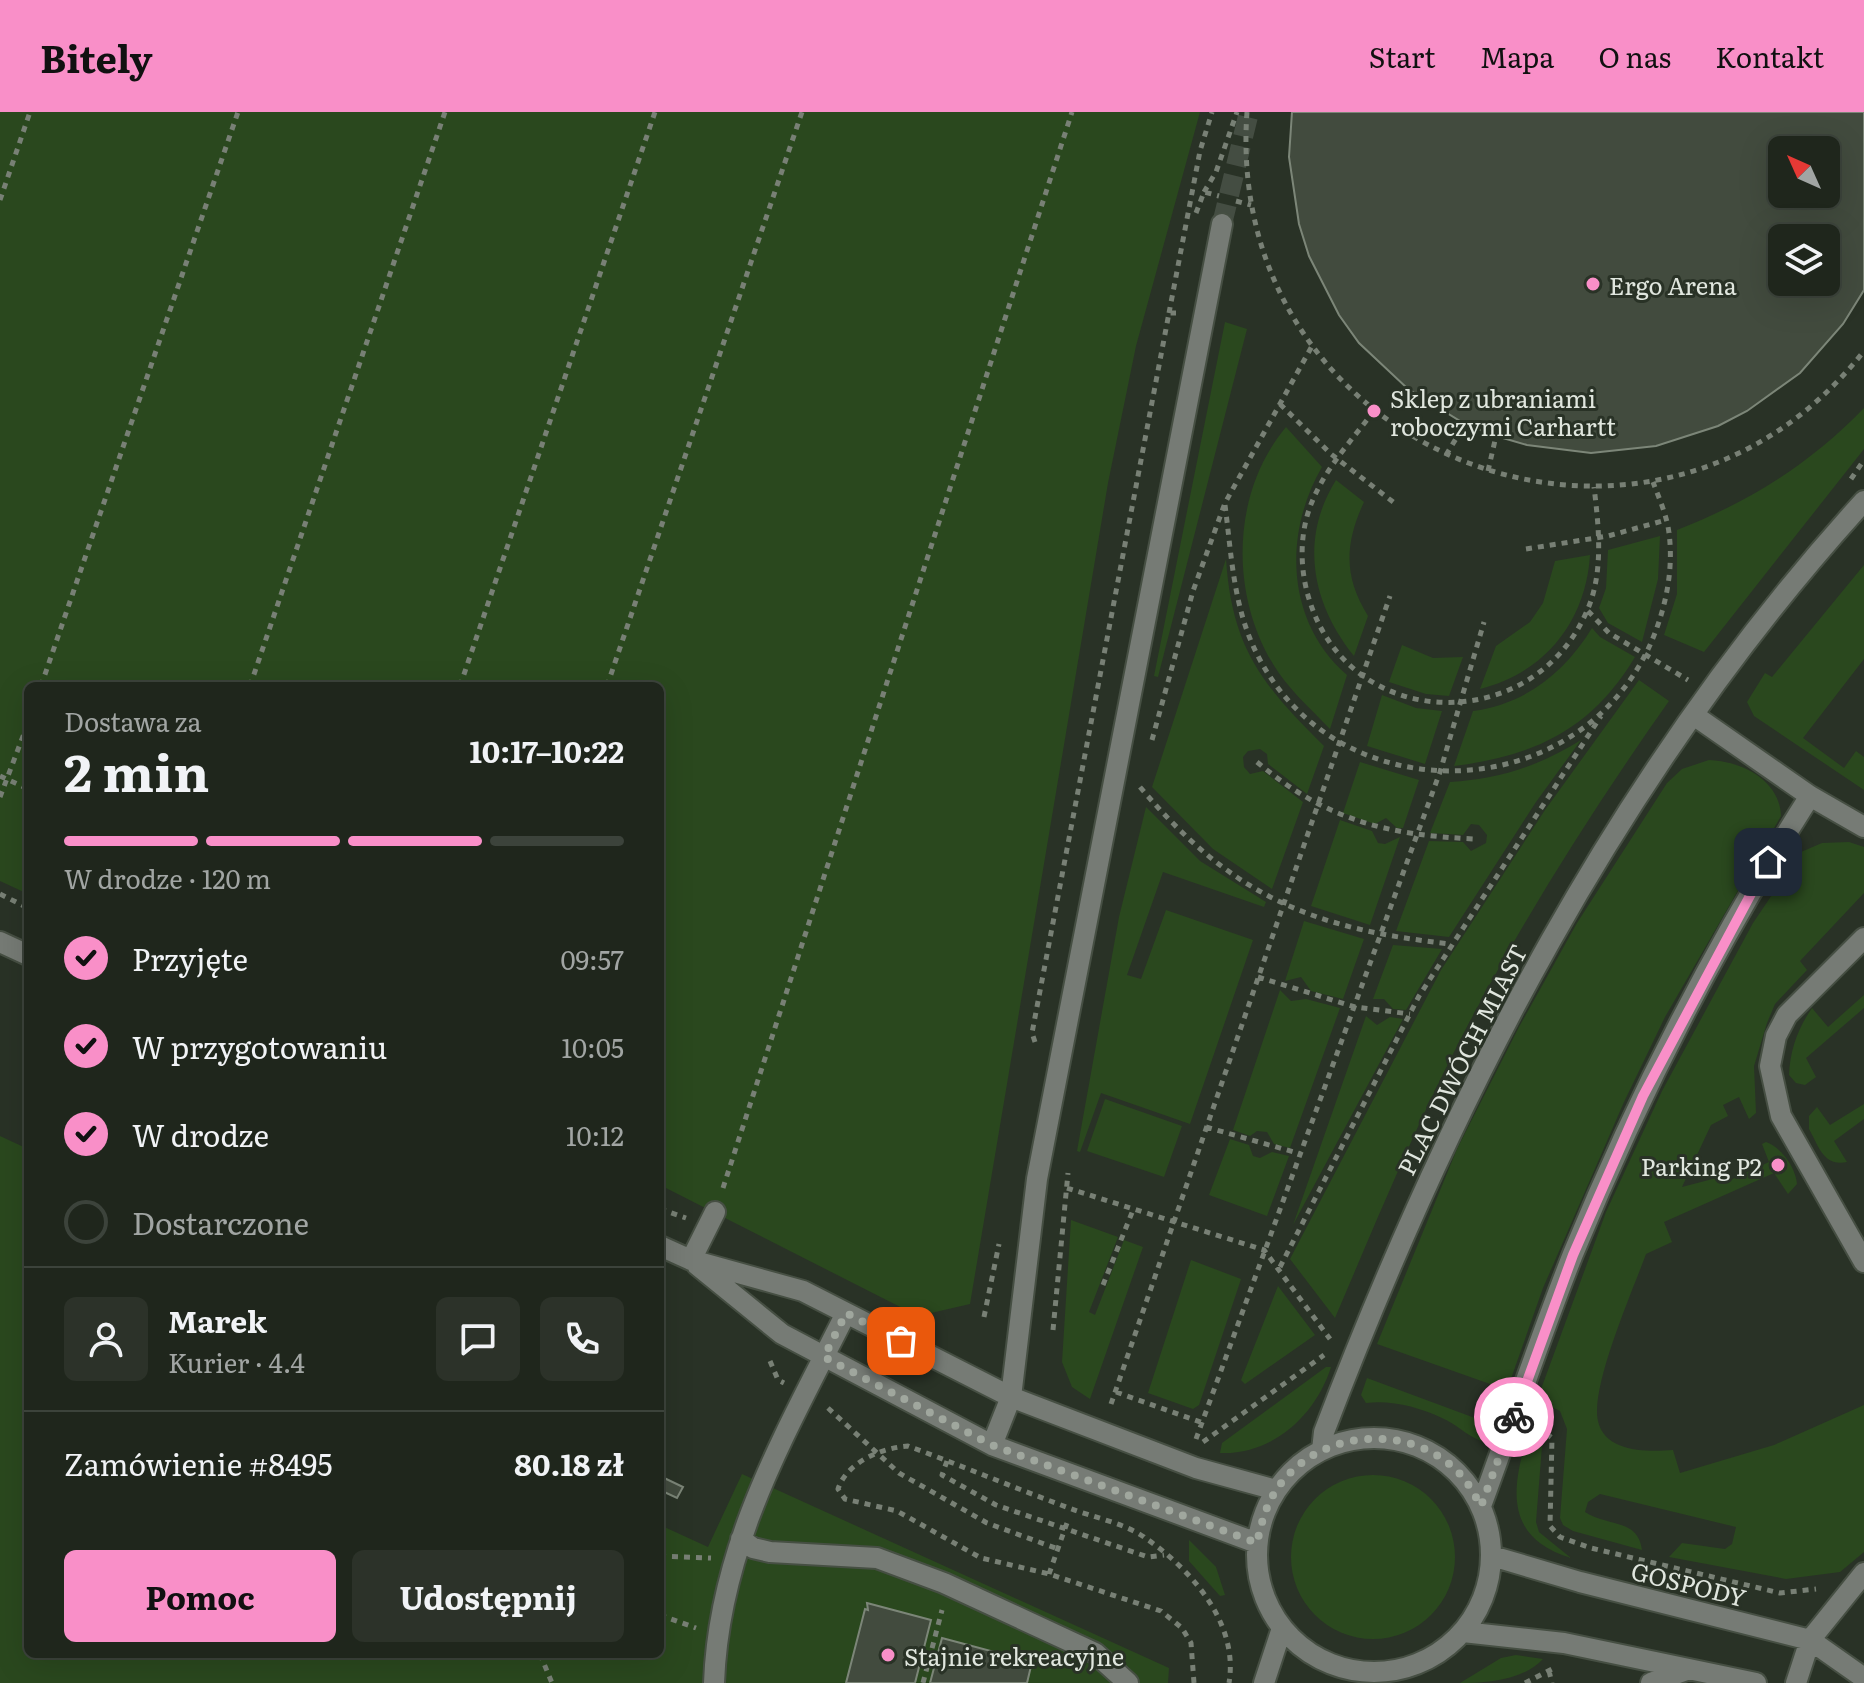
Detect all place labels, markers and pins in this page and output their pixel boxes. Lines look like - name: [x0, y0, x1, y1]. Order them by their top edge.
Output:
- place label: Ergo Arena: [1609, 267, 1737, 302]
- marker: Ergo Arena: [1584, 275, 1602, 293]
- place label: Sklep z ubraniami roboczymi Carhartt: [1390, 380, 1616, 443]
- marker: Sklep z ubraniami roboczymi Carhartt: [1365, 402, 1383, 420]
- pin: [1734, 828, 1802, 896]
- place label: Parking P2: [1641, 1148, 1762, 1183]
- marker: Parking P2: [1769, 1156, 1787, 1174]
- pin: [867, 1307, 935, 1375]
- place label: Stajnie rekreacyjne: [904, 1638, 1124, 1673]
- marker: Stajnie rekreacyjne: [879, 1646, 897, 1664]

